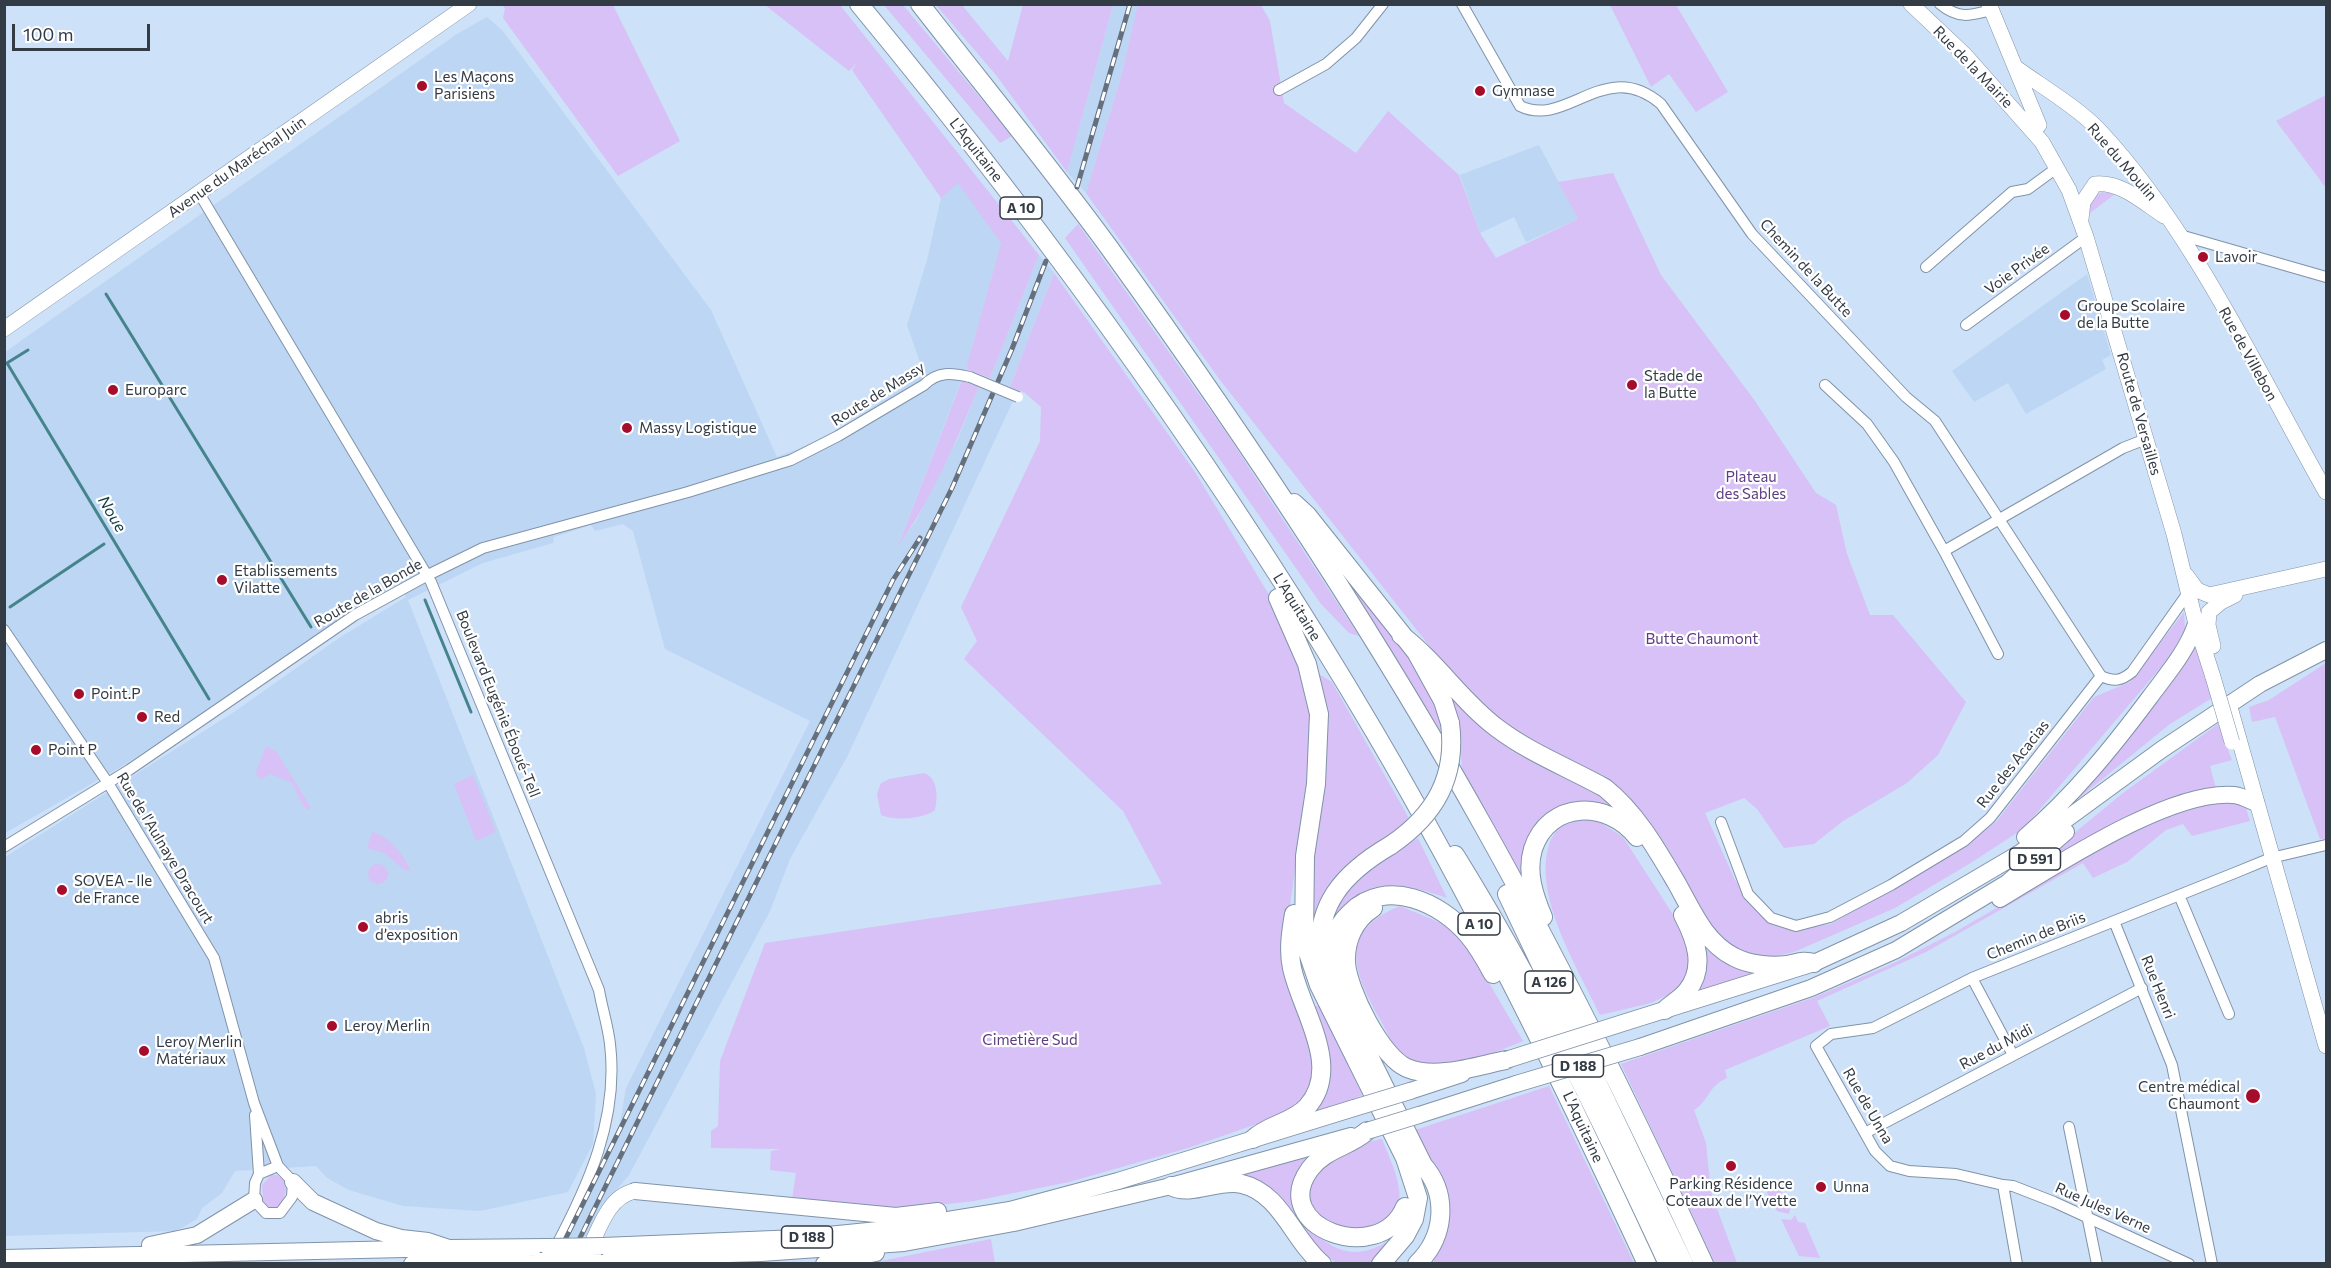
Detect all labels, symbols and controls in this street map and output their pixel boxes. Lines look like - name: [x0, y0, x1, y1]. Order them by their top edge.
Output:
- scale bar: [15, 12, 153, 50]
- street label: Rue de la Mairie: [1929, 22, 2017, 112]
- text: 100 m: [23, 23, 73, 45]
- place label: Les Maçons Parisiens: [434, 68, 514, 103]
- marker: Les Maçons Parisiens: [415, 79, 429, 93]
- place label: Gymnase: [1492, 82, 1555, 100]
- marker: Gymnase: [1473, 84, 1487, 98]
- street label: Avenue du Maréchal Juin: [165, 113, 309, 221]
- street label: L'Aquitaine: [945, 114, 1007, 186]
- street label: Rue du Moulin: [2083, 120, 2161, 204]
- road number: A 10: [1000, 197, 1042, 219]
- street label: Chemin de la Butte: [1756, 215, 1856, 321]
- street label: Voie Privée: [1981, 240, 2053, 298]
- place label: Lavoir: [2215, 248, 2258, 266]
- marker: Lavoir: [2196, 250, 2210, 264]
- place label: Groupe Scolaire de la Butte: [2077, 297, 2185, 332]
- street label: Rue de Villebon: [2215, 304, 2281, 404]
- marker: Groupe Scolaire de la Butte: [2058, 308, 2072, 322]
- street label: Route de Versailles: [2113, 351, 2165, 477]
- street label: Route de Massy: [828, 358, 928, 430]
- place label: Stade de la Butte: [1644, 367, 1703, 402]
- marker: Stade de la Butte: [1625, 378, 1639, 392]
- place label: Europarc: [125, 381, 187, 399]
- marker: Europarc: [106, 383, 120, 397]
- place label: Massy Logistique: [639, 419, 757, 437]
- marker: Massy Logistique: [620, 421, 634, 435]
- park label: Plateau des Sables: [1716, 468, 1786, 503]
- water label: Noue: [94, 492, 130, 536]
- street label: Route de la Bonde: [311, 555, 425, 631]
- place label: Etablissements Vilatte: [234, 562, 337, 597]
- street label: L'Aquitaine: [1269, 570, 1325, 644]
- marker: Etablissements Vilatte: [215, 573, 229, 587]
- street label: Boulevard Eugénie Éboué-Tell: [452, 608, 544, 800]
- park label: Butte Chaumont: [1646, 630, 1758, 648]
- place label: Point.P: [91, 685, 141, 703]
- marker: Point.P: [72, 687, 86, 701]
- place label: Red: [154, 708, 180, 726]
- marker: Red: [135, 710, 149, 724]
- street label: Rue des Acacias: [1973, 716, 2053, 812]
- place label: Point P: [48, 741, 97, 759]
- marker: Point P: [29, 743, 43, 757]
- street label: Rue de l'Aulnaye Dracourt: [113, 769, 217, 927]
- road number: D 591: [2010, 848, 2060, 870]
- place label: SOVEA - Ile de France: [74, 872, 152, 907]
- marker: SOVEA - Ile de France: [55, 883, 69, 897]
- street label: Chemin de Briis: [1984, 908, 2088, 964]
- place label: abris d’exposition: [375, 909, 458, 944]
- road number: A 10: [1458, 913, 1500, 935]
- marker: abris d’exposition: [356, 920, 370, 934]
- street label: Rue Henri: [2137, 953, 2179, 1021]
- road number: A 126: [1525, 971, 1573, 993]
- place label: Leroy Merlin: [344, 1017, 430, 1035]
- marker: Leroy Merlin: [325, 1019, 339, 1033]
- street label: Rue du Midi: [1957, 1020, 2035, 1074]
- park label: Cimetière Sud: [982, 1031, 1078, 1049]
- place label: Leroy Merlin Matériaux: [156, 1033, 242, 1068]
- marker: Leroy Merlin Matériaux: [137, 1044, 151, 1058]
- road number: D 188: [1552, 1055, 1604, 1077]
- street label: Rue de Unna: [1839, 1065, 1897, 1147]
- place label: Centre médical Chaumont: [2138, 1078, 2240, 1113]
- marker: Centre médical Chaumont: [2244, 1087, 2262, 1105]
- street label: L'Aquitaine: [1559, 1089, 1607, 1165]
- marker: Parking Résidence Coteaux de l’Yvette: [1724, 1159, 1738, 1173]
- place label: Parking Résidence Coteaux de l’Yvette: [1665, 1175, 1797, 1210]
- place label: Unna: [1833, 1178, 1869, 1196]
- street label: Rue Jules Verne: [2052, 1179, 2154, 1237]
- marker: Unna: [1814, 1180, 1828, 1194]
- road number: D 188: [782, 1226, 832, 1248]

